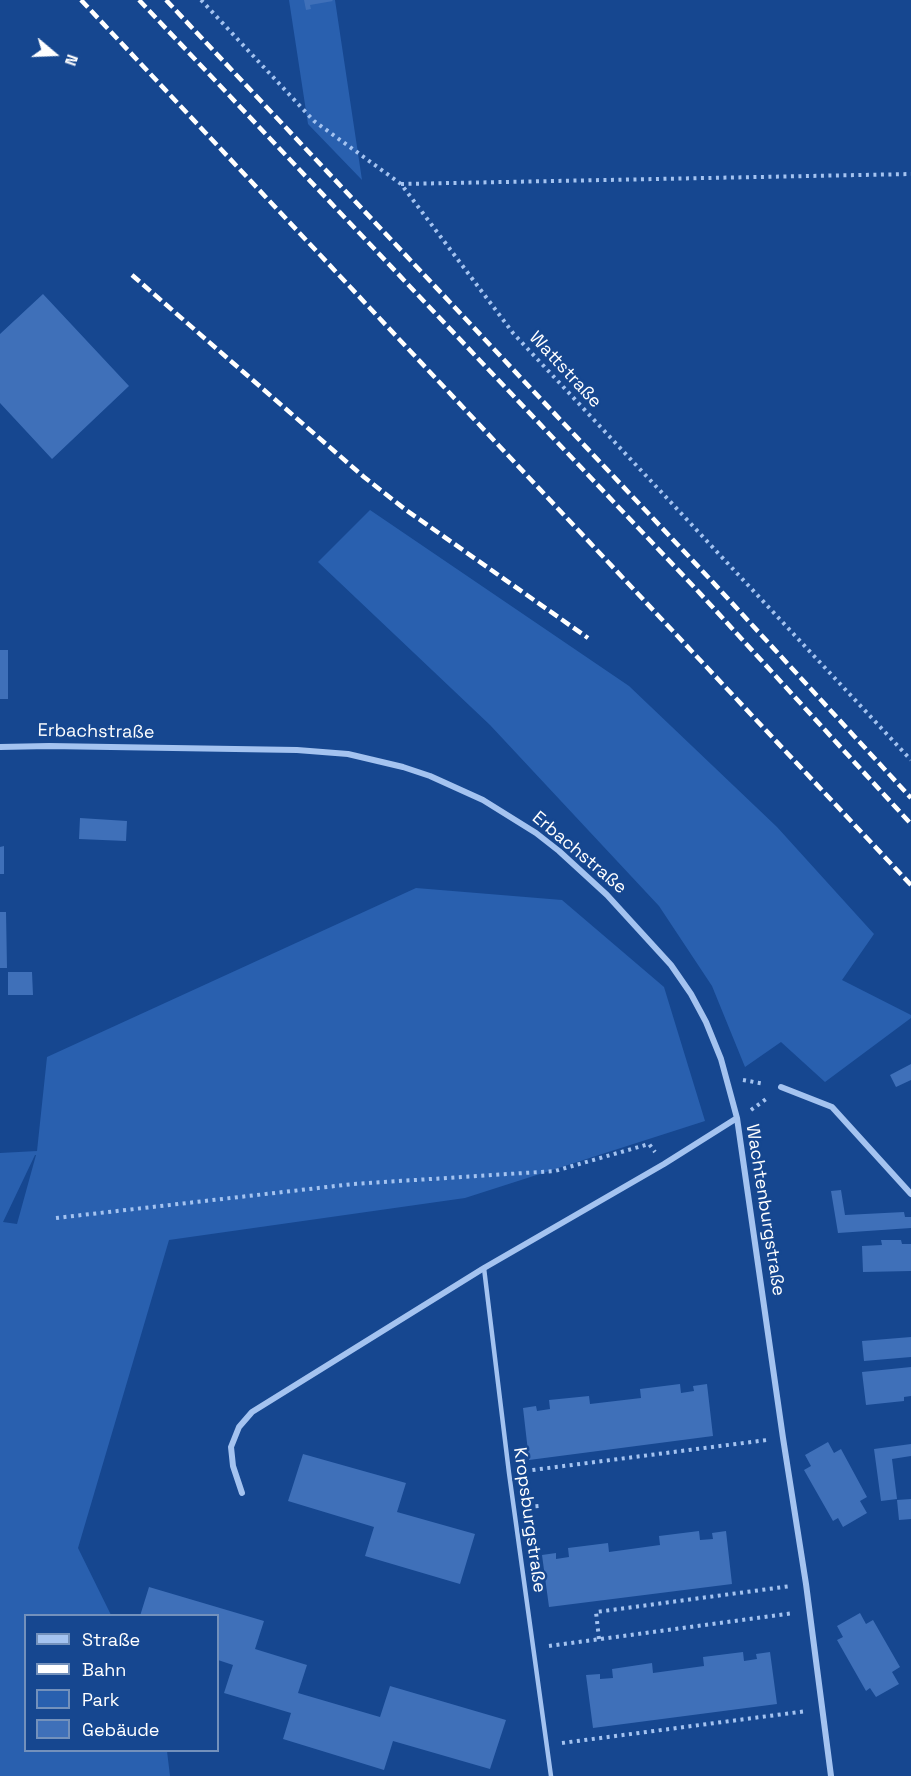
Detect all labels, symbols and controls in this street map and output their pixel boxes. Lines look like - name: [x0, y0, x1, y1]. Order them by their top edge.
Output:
- north arrow: [24, 24, 84, 84]
- text: N: [60, 52, 83, 69]
- street label: Wattstraße: [524, 327, 606, 413]
- street label: Erbachstraße: [37, 720, 155, 744]
- street label: Erbachstraße: [527, 807, 631, 899]
- street label: Wachtenburgstraße: [741, 1122, 789, 1298]
- street label: Kropsburgstraße: [508, 1446, 550, 1594]
- legend: [24, 1614, 219, 1752]
- text: Straße: [82, 1628, 140, 1651]
- text: Bahn: [82, 1658, 126, 1681]
- text: Park: [82, 1688, 119, 1711]
- text: Gebäude: [82, 1718, 160, 1741]

